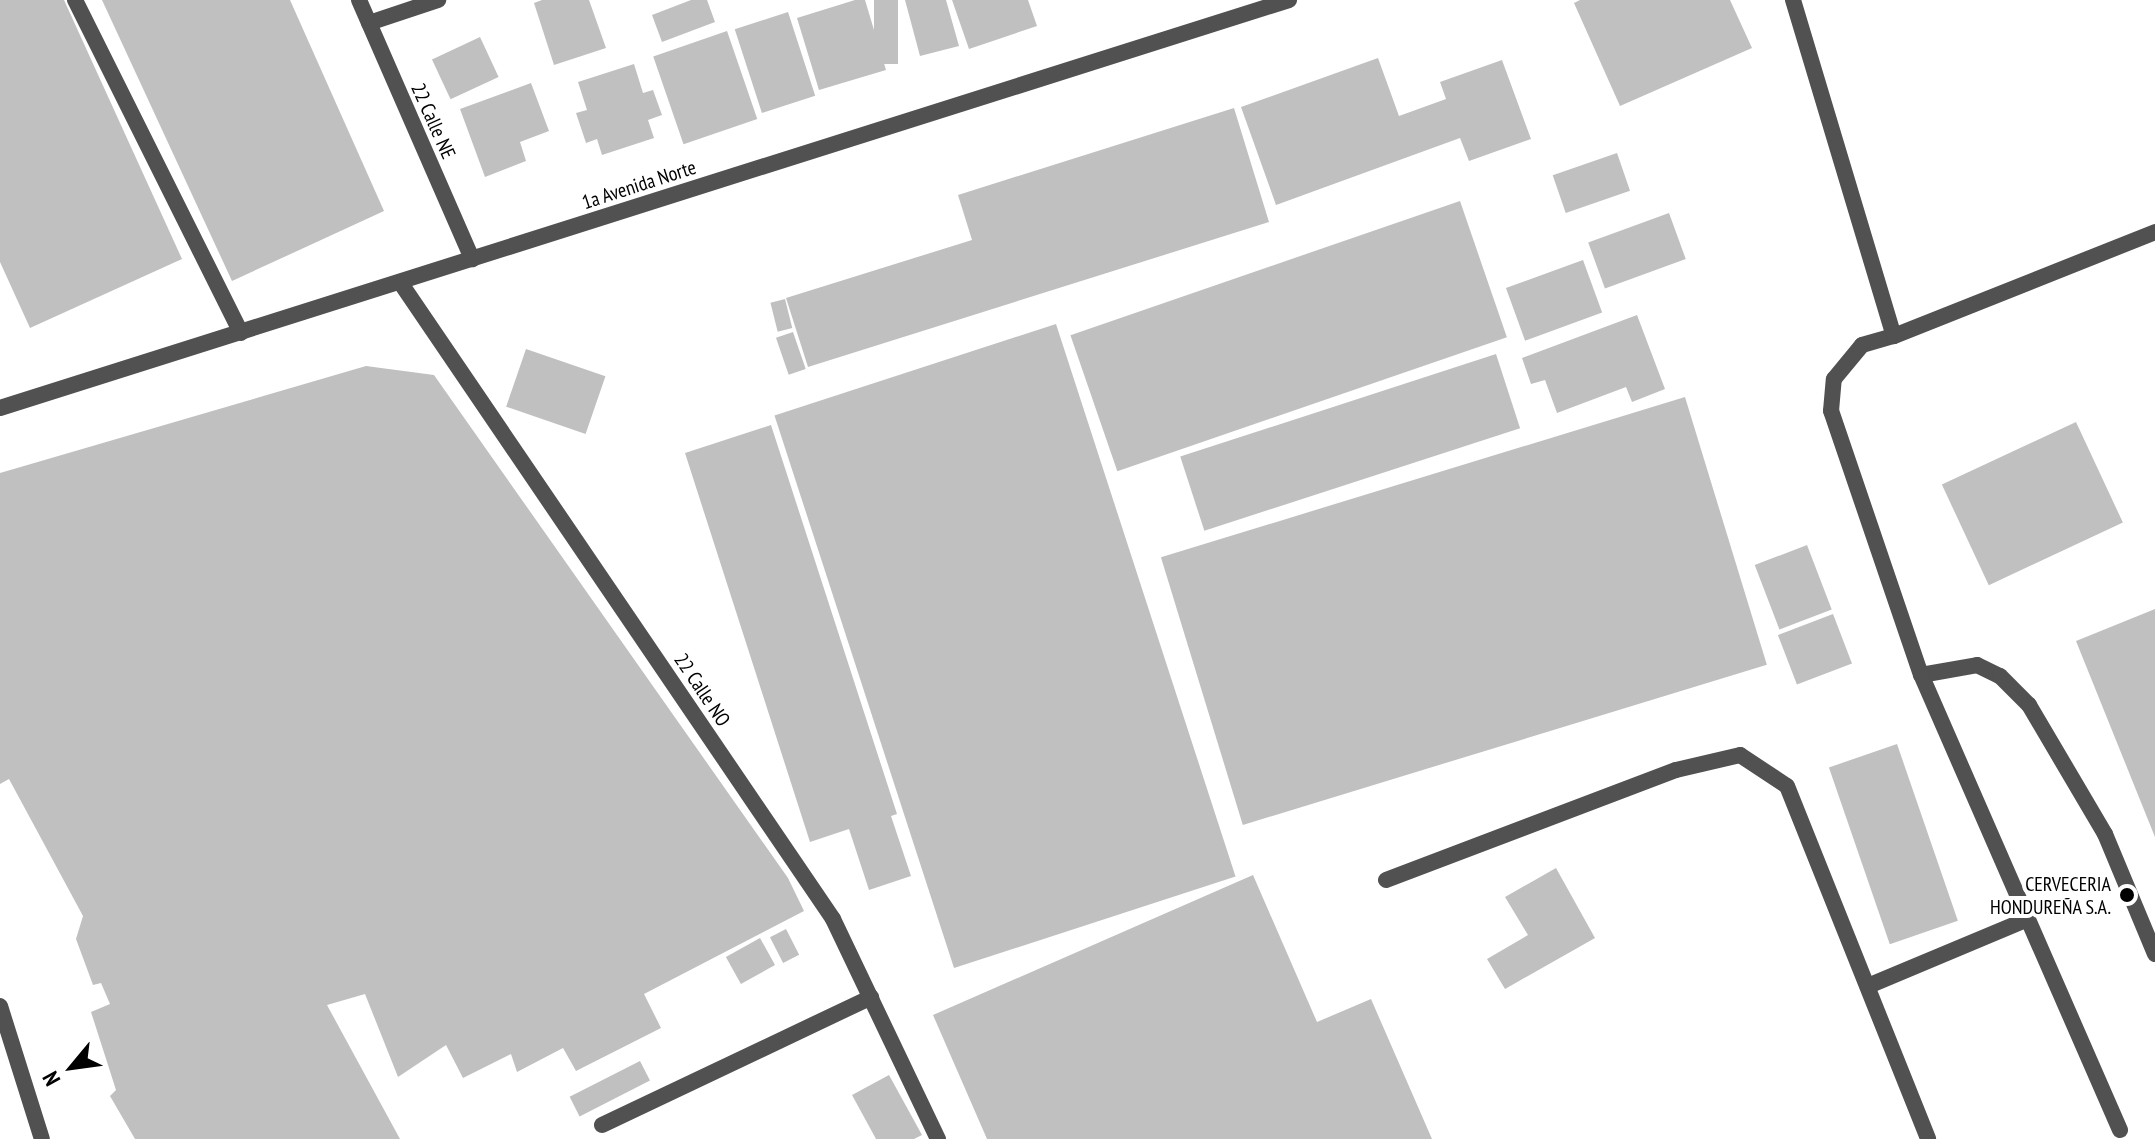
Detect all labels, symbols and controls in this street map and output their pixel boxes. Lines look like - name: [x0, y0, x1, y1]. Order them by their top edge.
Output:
- street label: 22 Calle NE: [406, 79, 460, 163]
- street label: 1a Avenida Norte: [579, 155, 699, 215]
- street label: 22 Calle NO: [669, 649, 735, 731]
- place label: CERVECERIA HONDUREÑA S.A.: [1989, 872, 2111, 919]
- marker: CERVECERIA HONDUREÑA S.A.: [2118, 886, 2136, 904]
- north arrow: [32, 1027, 112, 1107]
- text: N: [36, 1067, 66, 1091]

